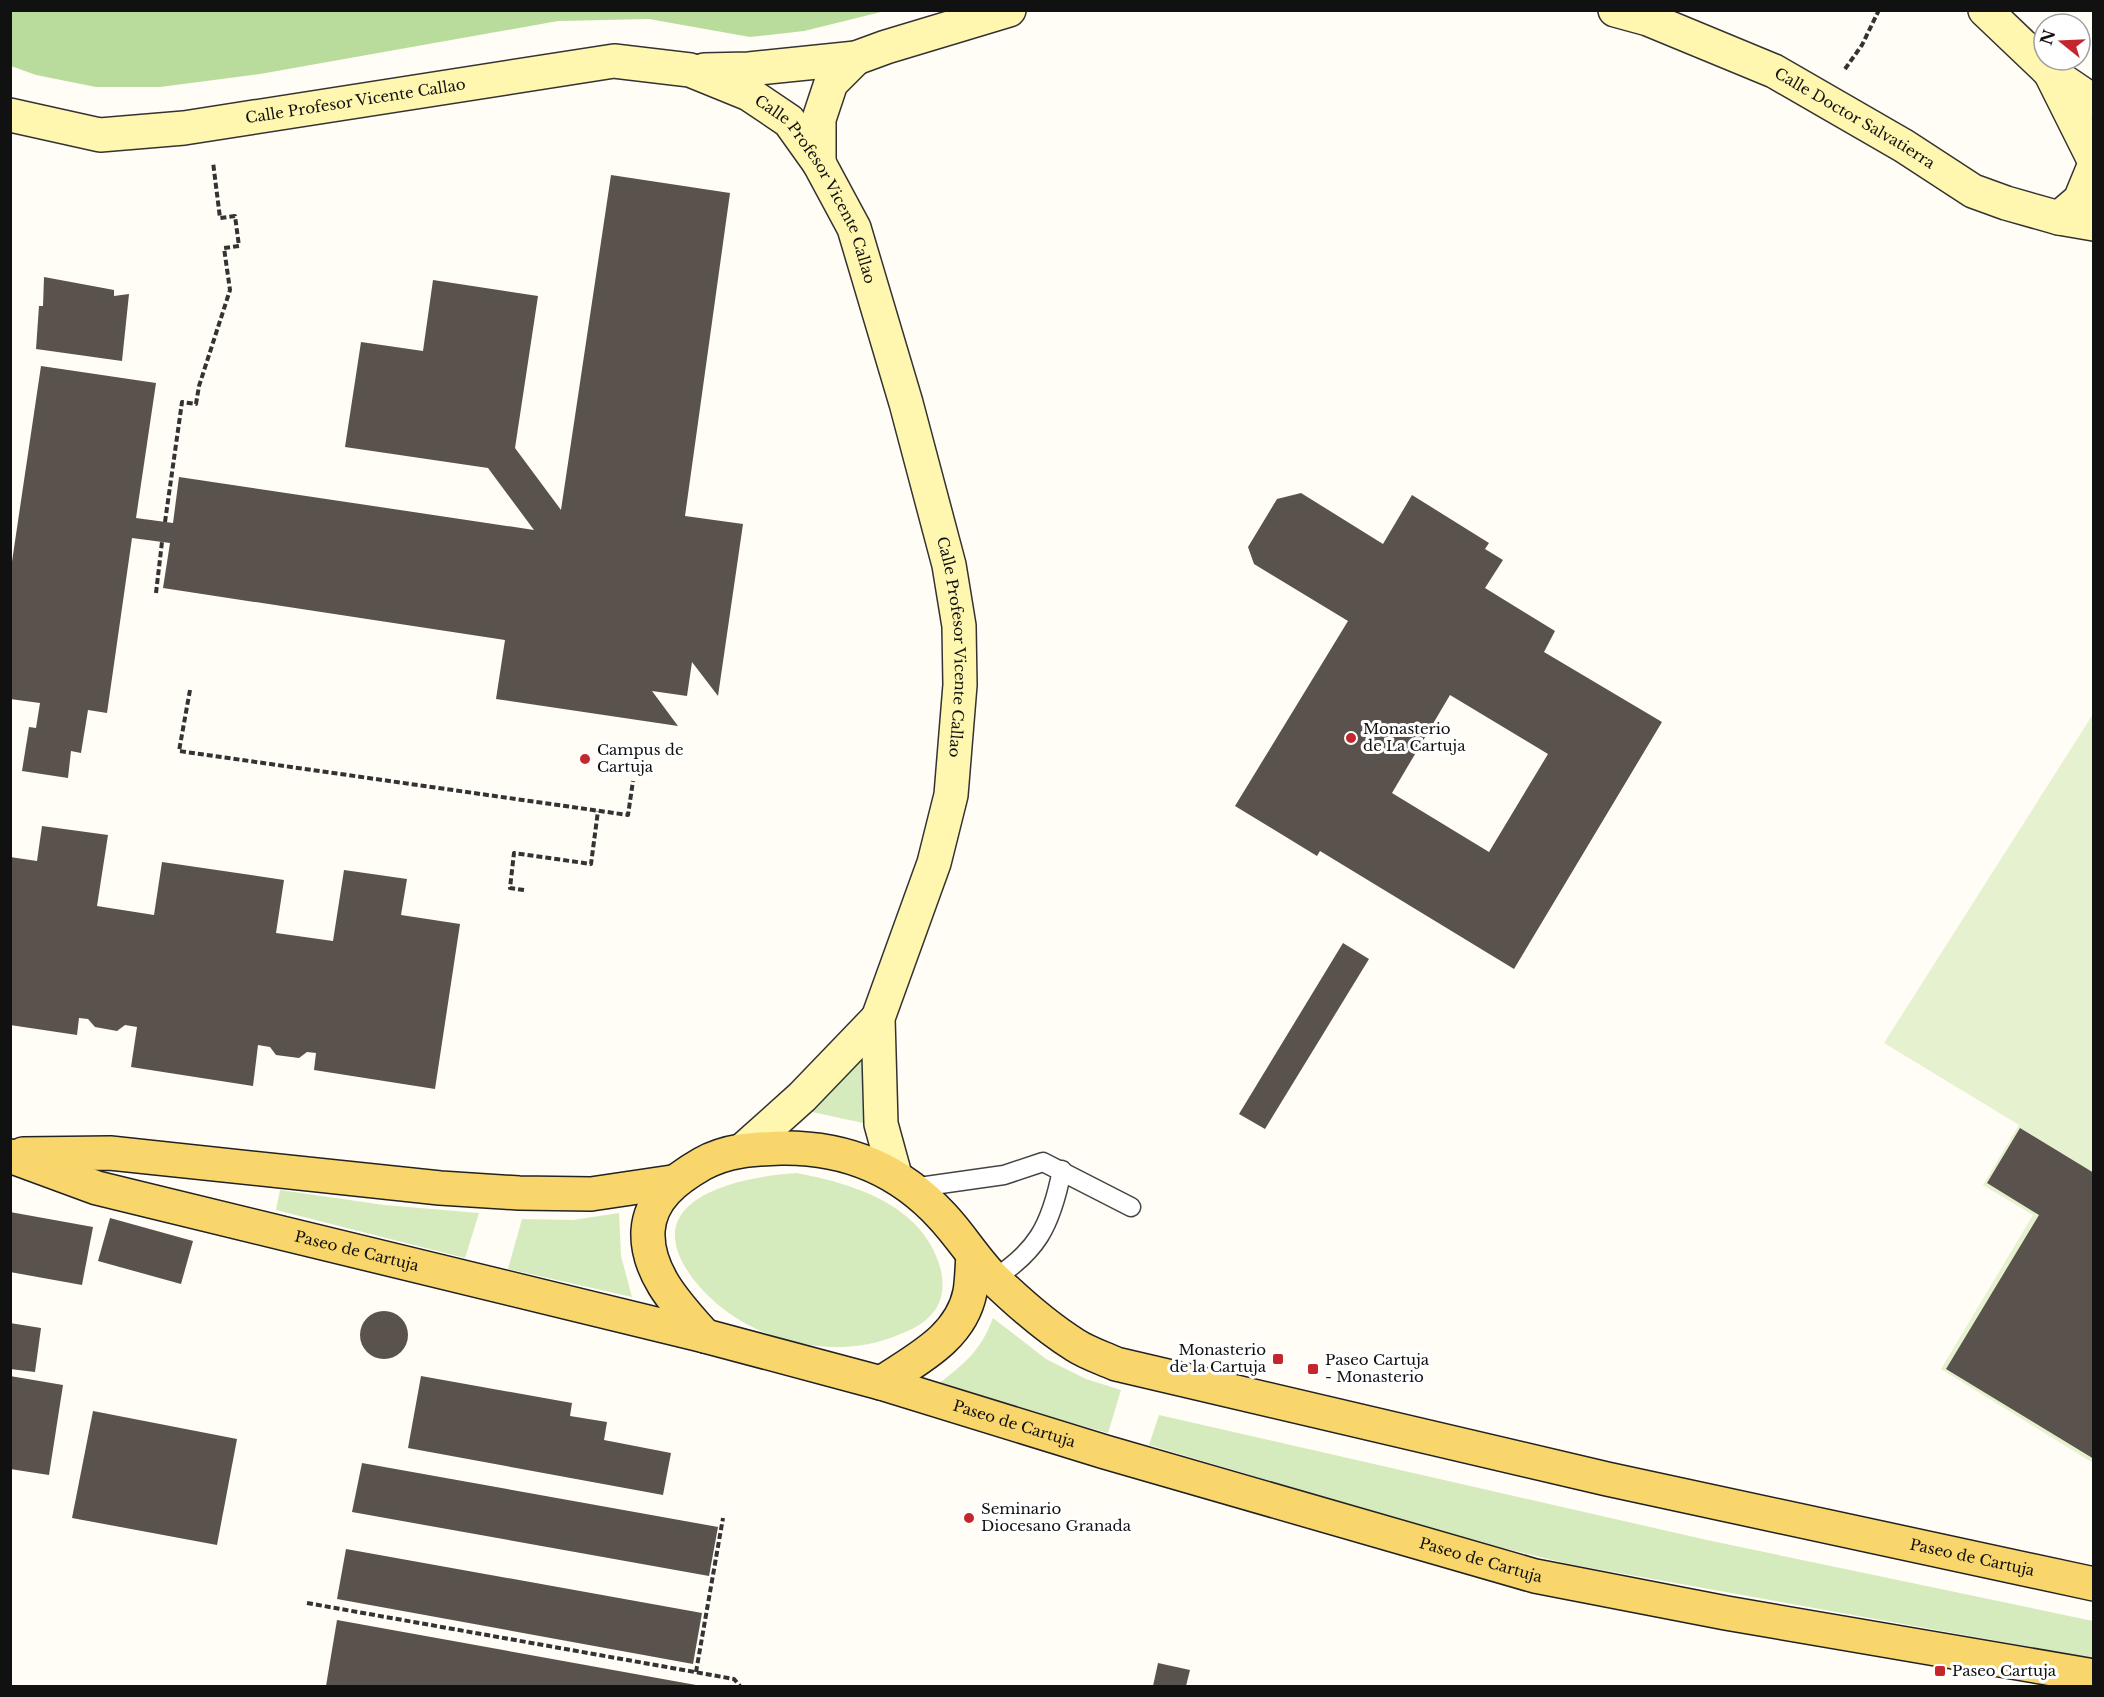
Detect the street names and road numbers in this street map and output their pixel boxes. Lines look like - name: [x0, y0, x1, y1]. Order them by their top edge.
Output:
- street label: Calle Doctor Salvatierra: [1771, 63, 1939, 173]
- street label: Calle Profesor Vicente Callao: [244, 74, 467, 127]
- street label: Calle Profesor Vicente Callao: [751, 91, 880, 286]
- street label: Calle Profesor Vicente Callao: [933, 534, 970, 758]
- street label: Paseo de Cartuja: [293, 1226, 422, 1275]
- street label: Paseo de Cartuja: [951, 1396, 1079, 1452]
- street label: Paseo de Cartuja: [1417, 1533, 1545, 1586]
- street label: Paseo de Cartuja: [1908, 1535, 2037, 1580]

